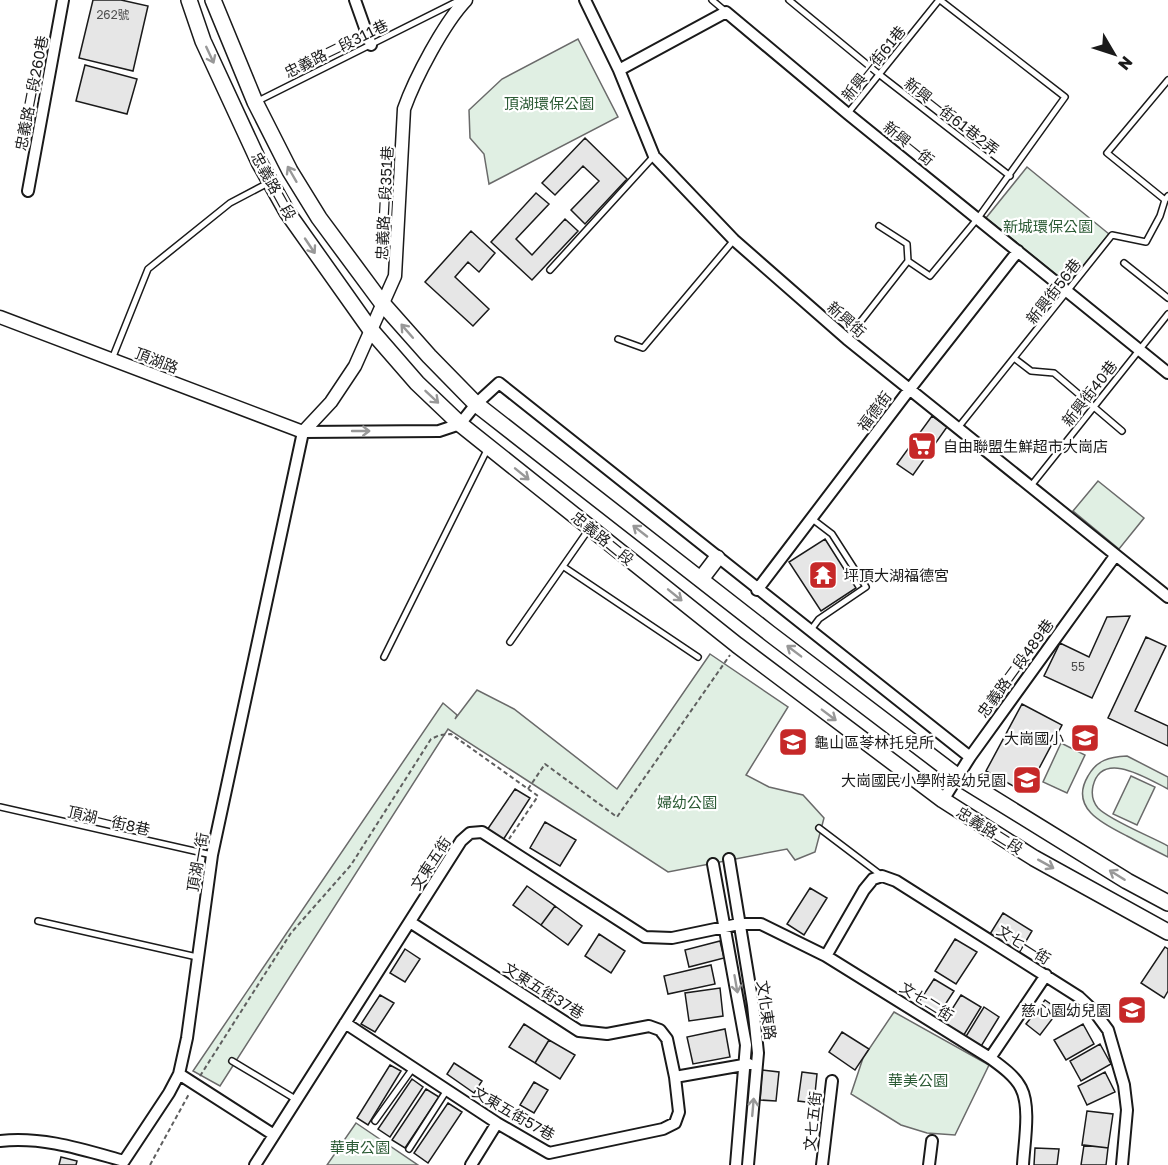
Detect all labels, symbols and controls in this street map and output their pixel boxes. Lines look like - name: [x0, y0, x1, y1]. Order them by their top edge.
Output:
- house number: 262號: [96, 7, 130, 22]
- street label: 忠義路二段311巷: [281, 15, 391, 81]
- street label: 新興一街61巷: [837, 22, 909, 104]
- north arrow: [1084, 24, 1144, 84]
- street label: 忠義路二段260巷: [11, 34, 51, 152]
- one-way arrow: [204, 45, 216, 63]
- text: N: [1114, 52, 1137, 74]
- street label: 新興一街61巷2弄: [901, 73, 1003, 159]
- park label: 頂湖環保公園: [504, 94, 594, 112]
- street label: 新興一街: [880, 117, 938, 169]
- street label: 忠義路二段351巷: [372, 145, 396, 261]
- street label: 忠義路二段: [248, 149, 300, 223]
- one-way arrow: [286, 166, 298, 183]
- park label: 新城環保公園: [1003, 217, 1093, 235]
- one-way arrow: [304, 237, 316, 253]
- street label: 新興街56巷: [1022, 255, 1084, 327]
- street label: 新興街: [824, 297, 870, 341]
- one-way arrow: [400, 324, 414, 339]
- street label: 頂湖路: [133, 344, 181, 376]
- street label: 新興街40巷: [1058, 357, 1120, 429]
- street label: 福德街: [853, 388, 895, 434]
- one-way arrow: [424, 390, 439, 404]
- one-way arrow: [351, 425, 371, 437]
- supermarket icon: 自由聯盟生鮮超市大崗店: [906, 430, 938, 462]
- place label: 自由聯盟生鮮超市大崗店: [943, 437, 1108, 455]
- one-way arrow: [514, 467, 530, 480]
- street label: 忠義路二段: [568, 507, 638, 569]
- one-way arrow: [632, 525, 648, 538]
- temple icon: 坪頂大湖福德宮: [807, 559, 839, 591]
- place label: 坪頂大湖福德宮: [844, 566, 949, 584]
- one-way arrow: [666, 589, 682, 602]
- street label: 忠義路二段489巷: [973, 615, 1057, 721]
- one-way arrow: [786, 645, 802, 658]
- house number: 55: [1071, 659, 1085, 674]
- one-way arrow: [821, 708, 837, 721]
- school or university icon: 大崗國小: [1069, 722, 1101, 754]
- school or university icon: 龜山區苓林托兒所: [777, 726, 809, 758]
- place label: 大崗國小: [1004, 729, 1064, 747]
- place label: 龜山區苓林托兒所: [814, 733, 934, 751]
- school or university icon: 大崗國民小學附設幼兒園: [1011, 764, 1043, 796]
- place label: 大崗國民小學附設幼兒園: [841, 771, 1006, 789]
- park label: 婦幼公園: [657, 793, 717, 811]
- street label: 頂湖一街8巷: [66, 802, 152, 838]
- street label: 忠義路二段: [953, 802, 1027, 858]
- street label: 頂湖一街: [183, 831, 211, 893]
- street label: 文東五街: [406, 833, 454, 893]
- one-way arrow: [1037, 859, 1054, 871]
- one-way arrow: [1109, 868, 1126, 880]
- street label: 文七一街: [994, 920, 1054, 968]
- street label: 文東五街37巷: [500, 958, 588, 1022]
- one-way arrow: [731, 974, 742, 994]
- street label: 文七二街: [897, 977, 957, 1025]
- street label: 文化東路: [754, 979, 780, 1041]
- school or university icon: 慈心園幼兒園: [1116, 994, 1148, 1026]
- place label: 慈心園幼兒園: [1021, 1001, 1111, 1019]
- park label: 華美公園: [888, 1071, 948, 1089]
- street label: 文東五街57巷: [470, 1082, 558, 1144]
- street label: 文七五街: [800, 1090, 824, 1152]
- one-way arrow: [748, 1097, 759, 1117]
- park label: 華東公園: [330, 1138, 390, 1156]

